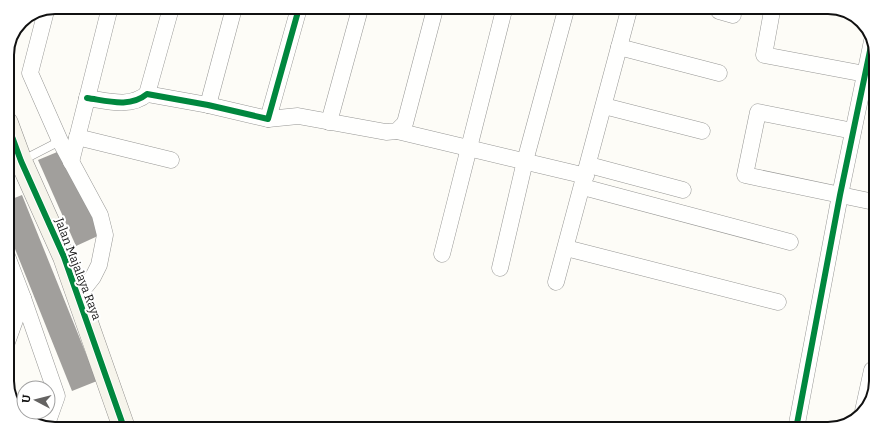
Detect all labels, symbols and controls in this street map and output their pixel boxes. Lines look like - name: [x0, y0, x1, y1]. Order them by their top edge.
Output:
- street label: Jalan Majalaya Raya: [52, 215, 104, 322]
- north arrow: [16, 380, 56, 420]
- text: U: [20, 394, 34, 404]

